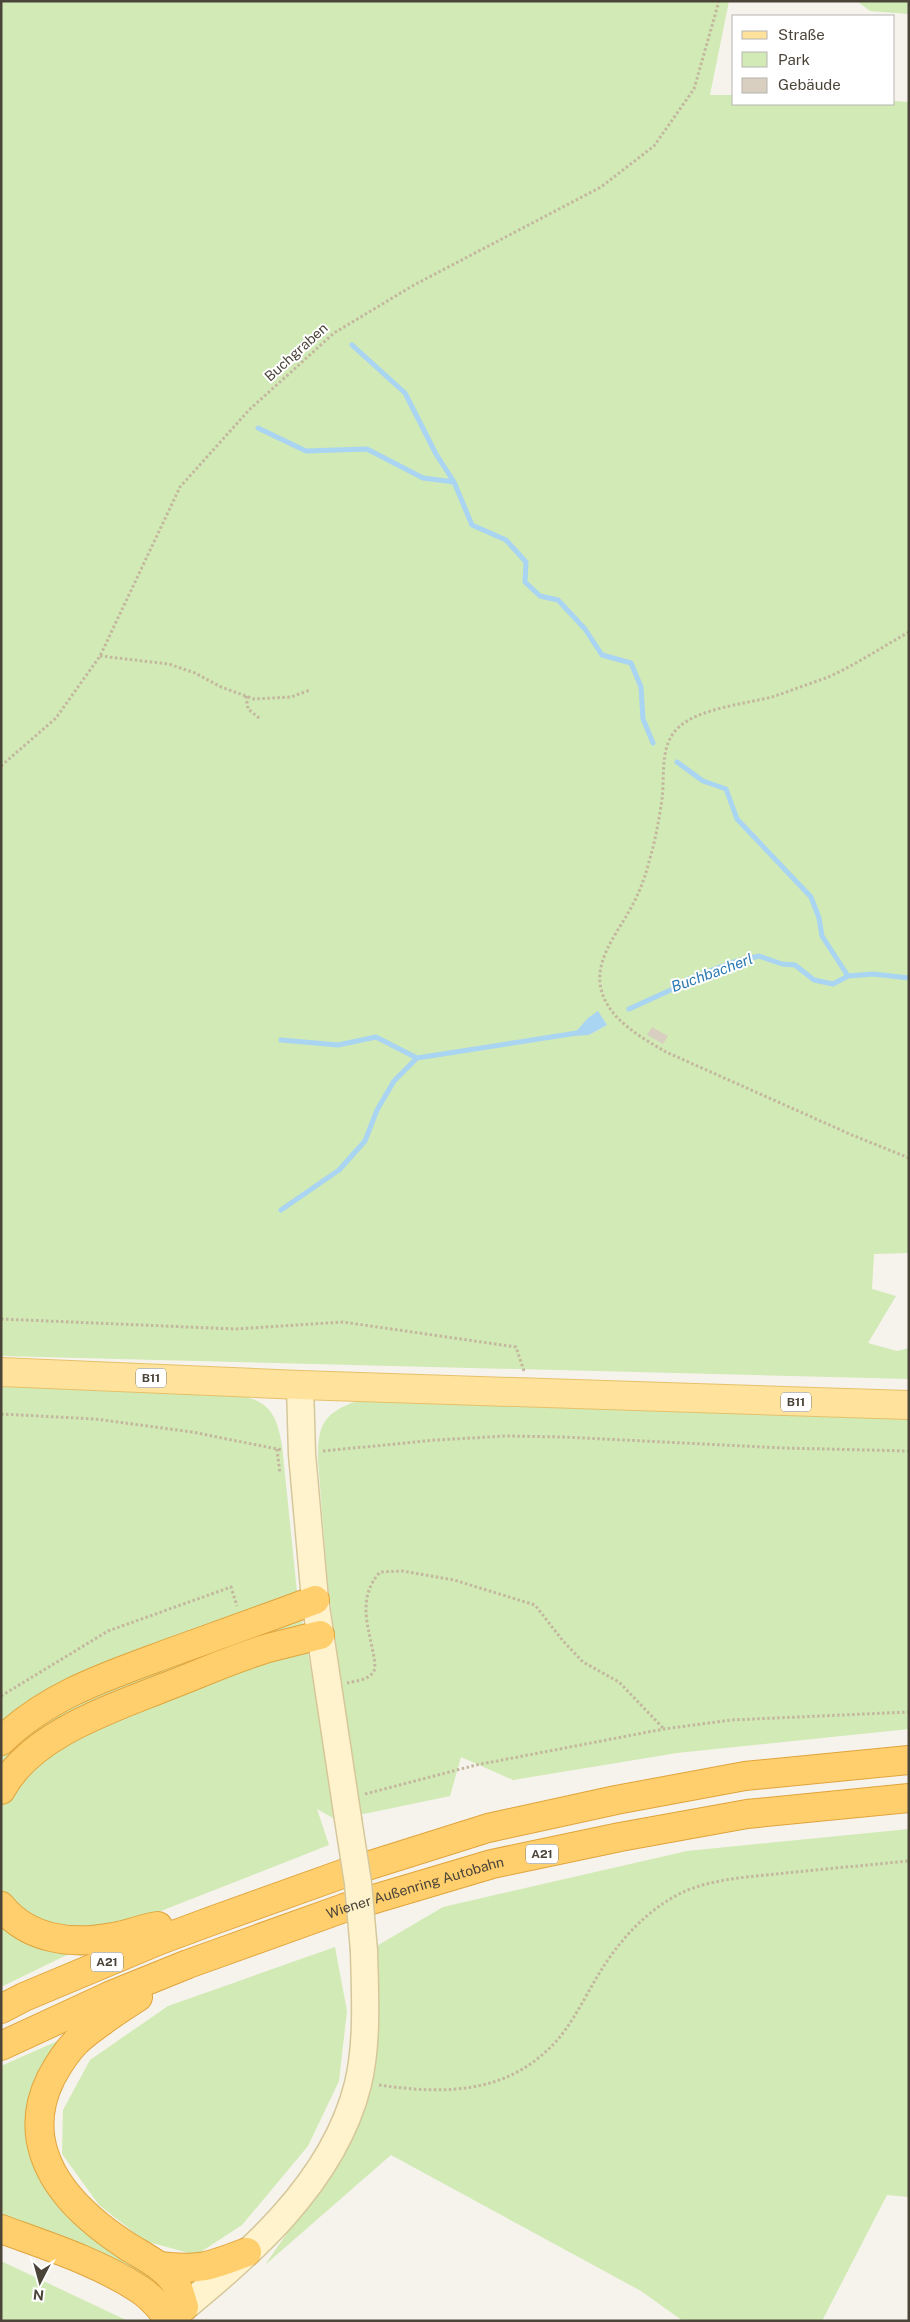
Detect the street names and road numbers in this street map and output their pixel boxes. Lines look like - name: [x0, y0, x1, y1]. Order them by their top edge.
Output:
- street label: Buchgraben: [261, 320, 331, 384]
- road number: B11: [136, 1369, 166, 1388]
- road number: B11: [781, 1392, 811, 1411]
- road number: A21: [526, 1845, 558, 1864]
- street label: Wiener Außenring Autobahn: [324, 1854, 505, 1922]
- road number: A21: [91, 1952, 123, 1971]

